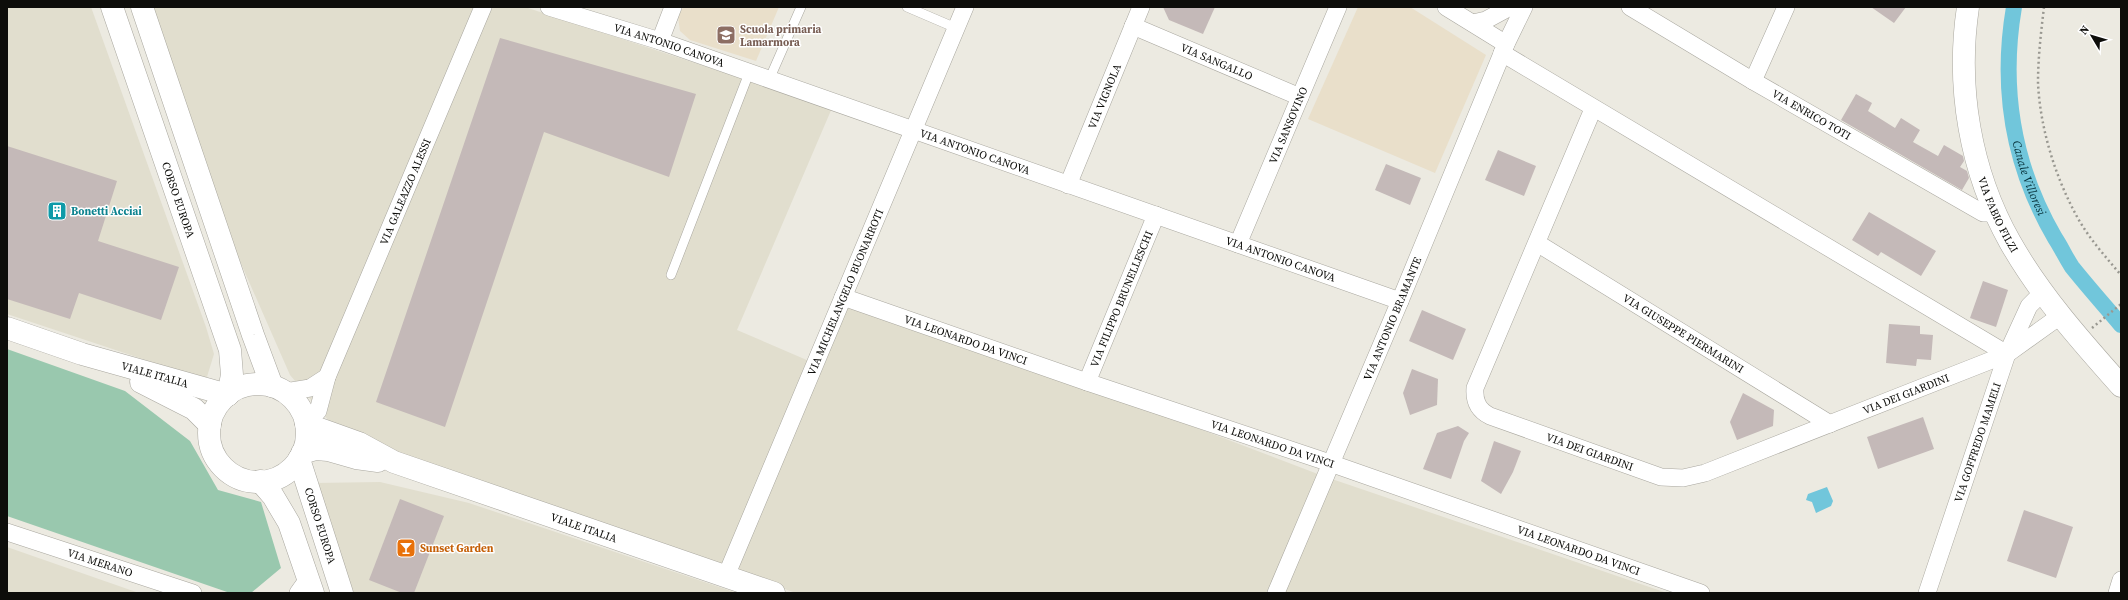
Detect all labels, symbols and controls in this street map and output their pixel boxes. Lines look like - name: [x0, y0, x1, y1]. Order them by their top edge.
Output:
- north arrow: [2072, 16, 2112, 56]
- street label: VIA ANTONIO CANOVA: [612, 20, 727, 71]
- place label: Scuola primaria Lamarmora: [740, 22, 822, 50]
- text: N: [2076, 22, 2093, 38]
- school or university icon: Scuola primaria Lamarmora: [715, 24, 737, 46]
- street label: VIA SANGALLO: [1178, 40, 1255, 84]
- street label: VIA VIGNOLA: [1084, 61, 1125, 131]
- street label: VIA SANSOVINO: [1265, 84, 1311, 166]
- street label: VIA ENRICO TOTI: [1769, 86, 1854, 143]
- street label: VIA ANTONIO CANOVA: [918, 125, 1033, 178]
- street label: VIA GALEAZZO ALESSI: [376, 136, 434, 247]
- water label: Canale Villoresi: [2009, 139, 2050, 218]
- street label: CORSO EUROPA: [158, 160, 199, 241]
- street label: VIA FABIO FILZI: [1975, 175, 2022, 255]
- building icon: Bonetti Acciai: [46, 200, 68, 222]
- place label: Bonetti Acciai: [71, 204, 142, 219]
- street label: VIA MICHELANGELO BUONARROTI: [804, 207, 887, 377]
- street label: VIA FILIPPO BRUNELLESCHI: [1087, 228, 1156, 369]
- street label: VIA ANTONIO CANOVA: [1224, 233, 1338, 286]
- street label: VIA ANTONIO BRAMANTE: [1360, 254, 1425, 383]
- street label: VIA GIUSEPPE PIERMARINI: [1620, 290, 1747, 376]
- street label: VIA LEONARDO DA VINCI: [902, 311, 1029, 368]
- street label: VIALE ITALIA: [119, 358, 191, 391]
- street label: VIA DEI GIARDINI: [1860, 370, 1951, 418]
- street label: VIA GOFFREDO MAMELI: [1950, 380, 2004, 504]
- street label: VIA LEONARDO DA VINCI: [1209, 416, 1336, 471]
- street label: VIA DEI GIARDINI: [1544, 429, 1636, 474]
- street label: CORSO EUROPA: [301, 486, 340, 566]
- street label: VIALE ITALIA: [549, 509, 620, 546]
- street label: VIA LEONARDO DA VINCI: [1515, 522, 1642, 579]
- bar icon: Sunset Garden: [395, 537, 417, 559]
- place label: Sunset Garden: [420, 541, 494, 556]
- street label: VIA MERANO: [65, 545, 135, 580]

